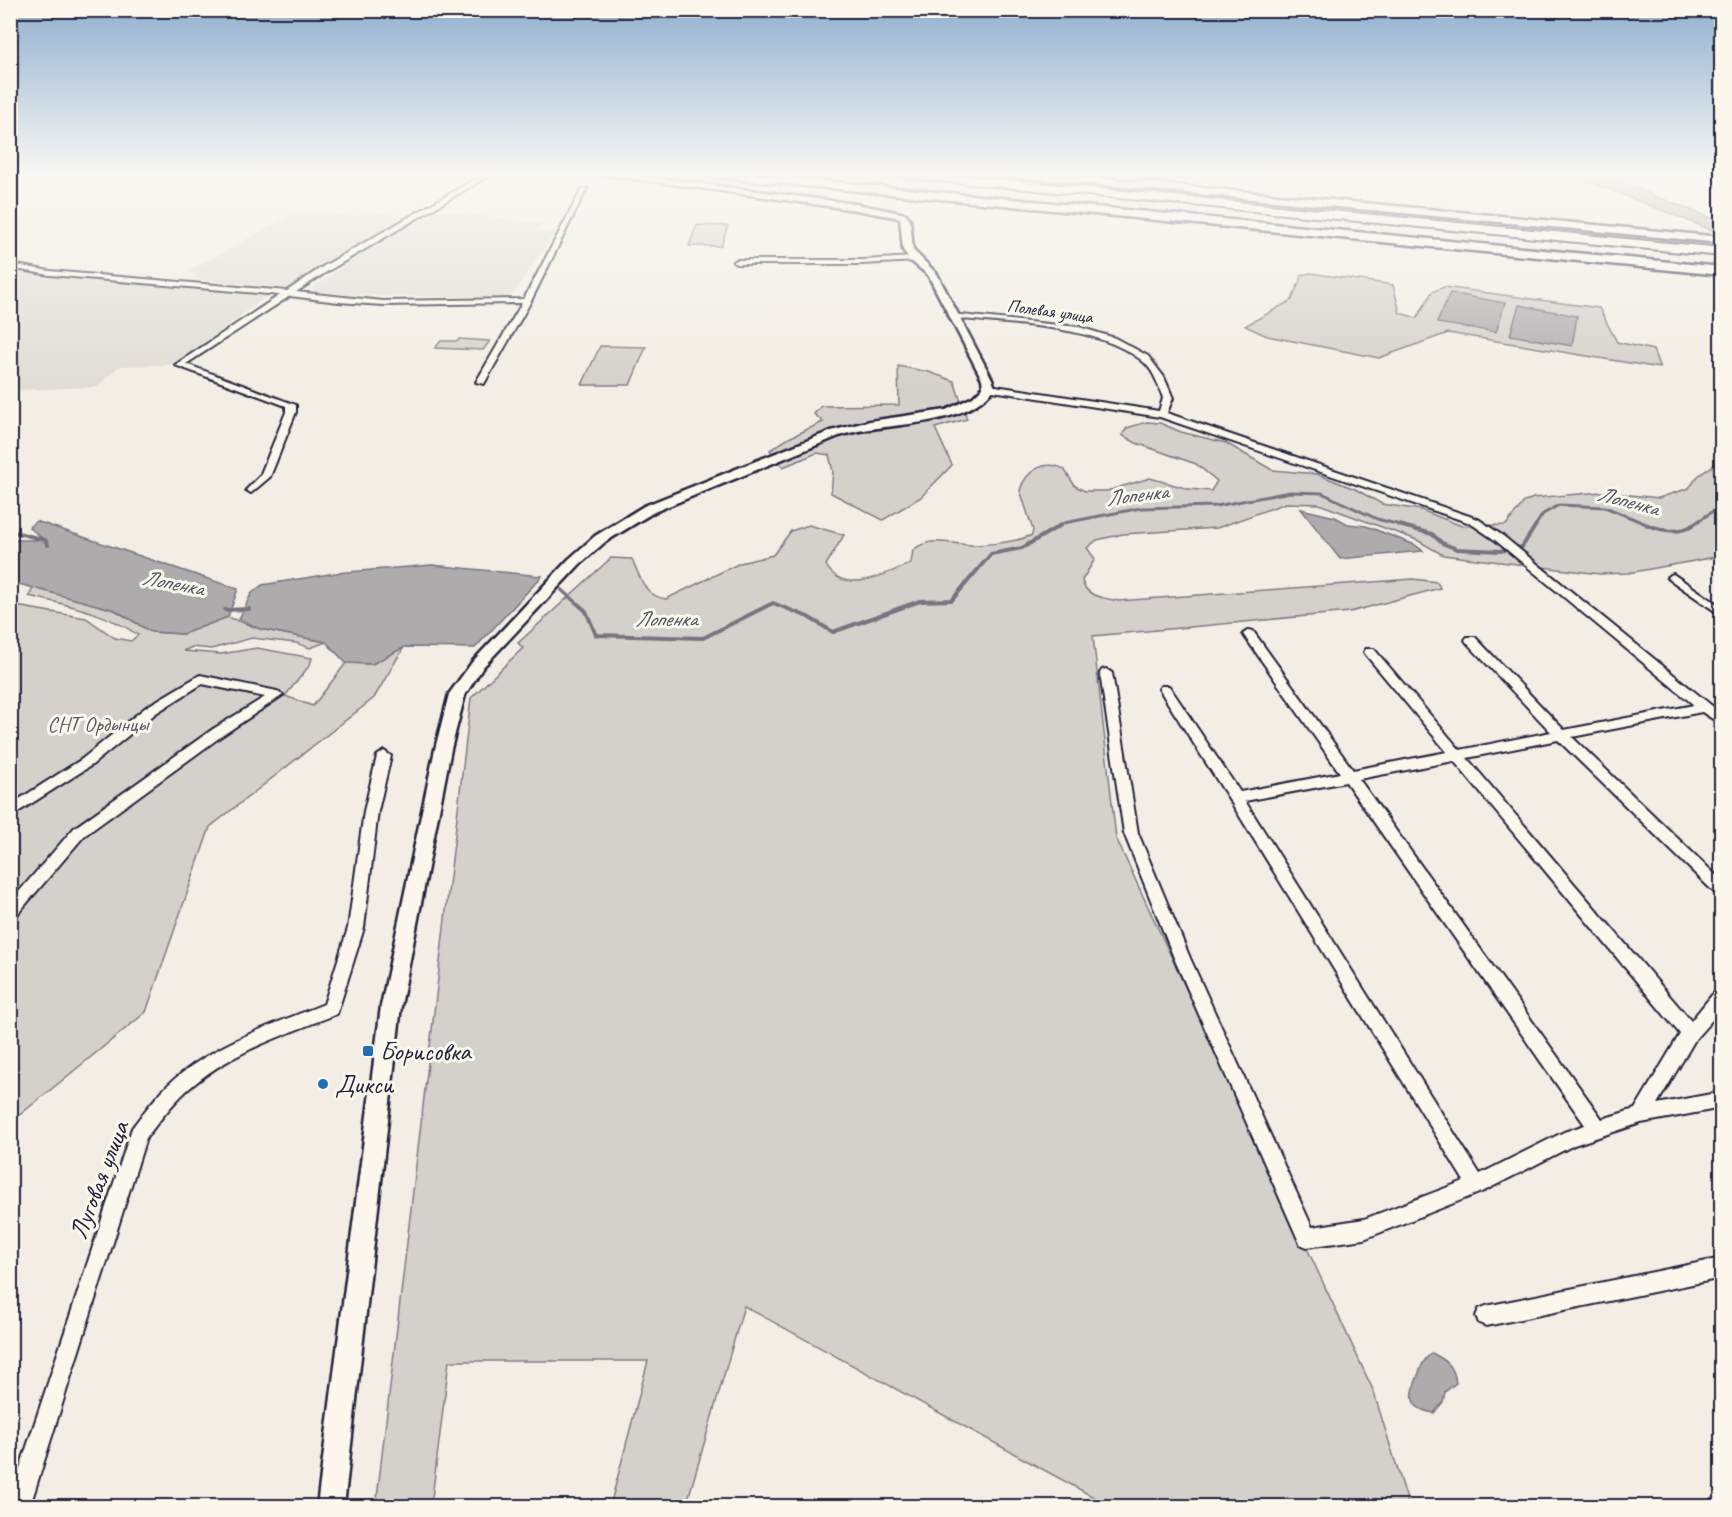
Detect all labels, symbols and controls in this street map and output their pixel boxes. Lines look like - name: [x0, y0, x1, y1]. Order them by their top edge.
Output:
- street label: Полевая улица: [1006, 294, 1095, 328]
- water label: Лопенка: [1105, 477, 1172, 513]
- water label: Лопенка: [1594, 479, 1664, 523]
- water label: Лопенка: [140, 563, 209, 603]
- water label: Лопенка: [635, 605, 700, 633]
- park label: СНТ Ордынцы: [48, 711, 150, 737]
- place label: Борисовка: [380, 1035, 472, 1068]
- marker: Борисовка: [361, 1044, 375, 1058]
- place label: Дикси: [335, 1068, 395, 1101]
- marker: Дикси: [316, 1077, 330, 1091]
- street label: Луговая улица: [61, 1115, 137, 1244]

